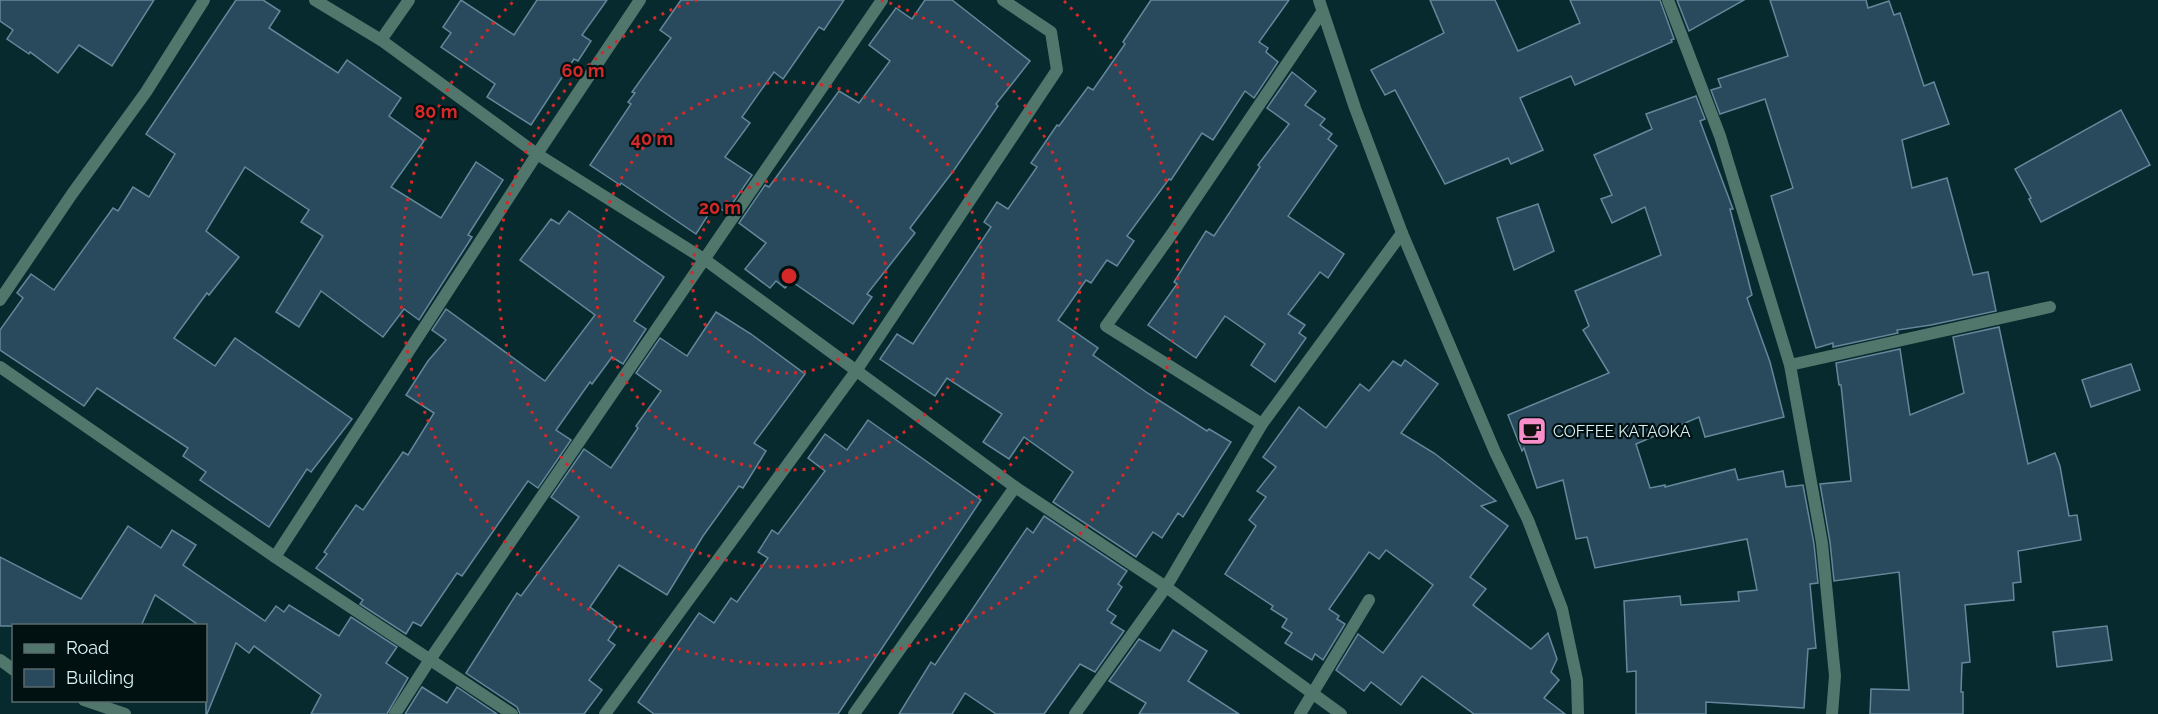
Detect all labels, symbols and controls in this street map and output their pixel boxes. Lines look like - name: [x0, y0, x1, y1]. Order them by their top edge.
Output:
- text: 60 m: [561, 60, 605, 81]
- text: 80 m: [414, 101, 458, 122]
- text: 40 m: [631, 128, 673, 149]
- text: 20 m: [699, 197, 741, 218]
- centre of rings: [779, 266, 799, 286]
- cafe icon: COFFEE KATAOKA: [1516, 415, 1548, 447]
- place label: COFFEE KATAOKA: [1553, 422, 1691, 441]
- legend: [12, 624, 207, 702]
- text: Road: [66, 637, 109, 658]
- text: Building: [66, 667, 134, 688]

